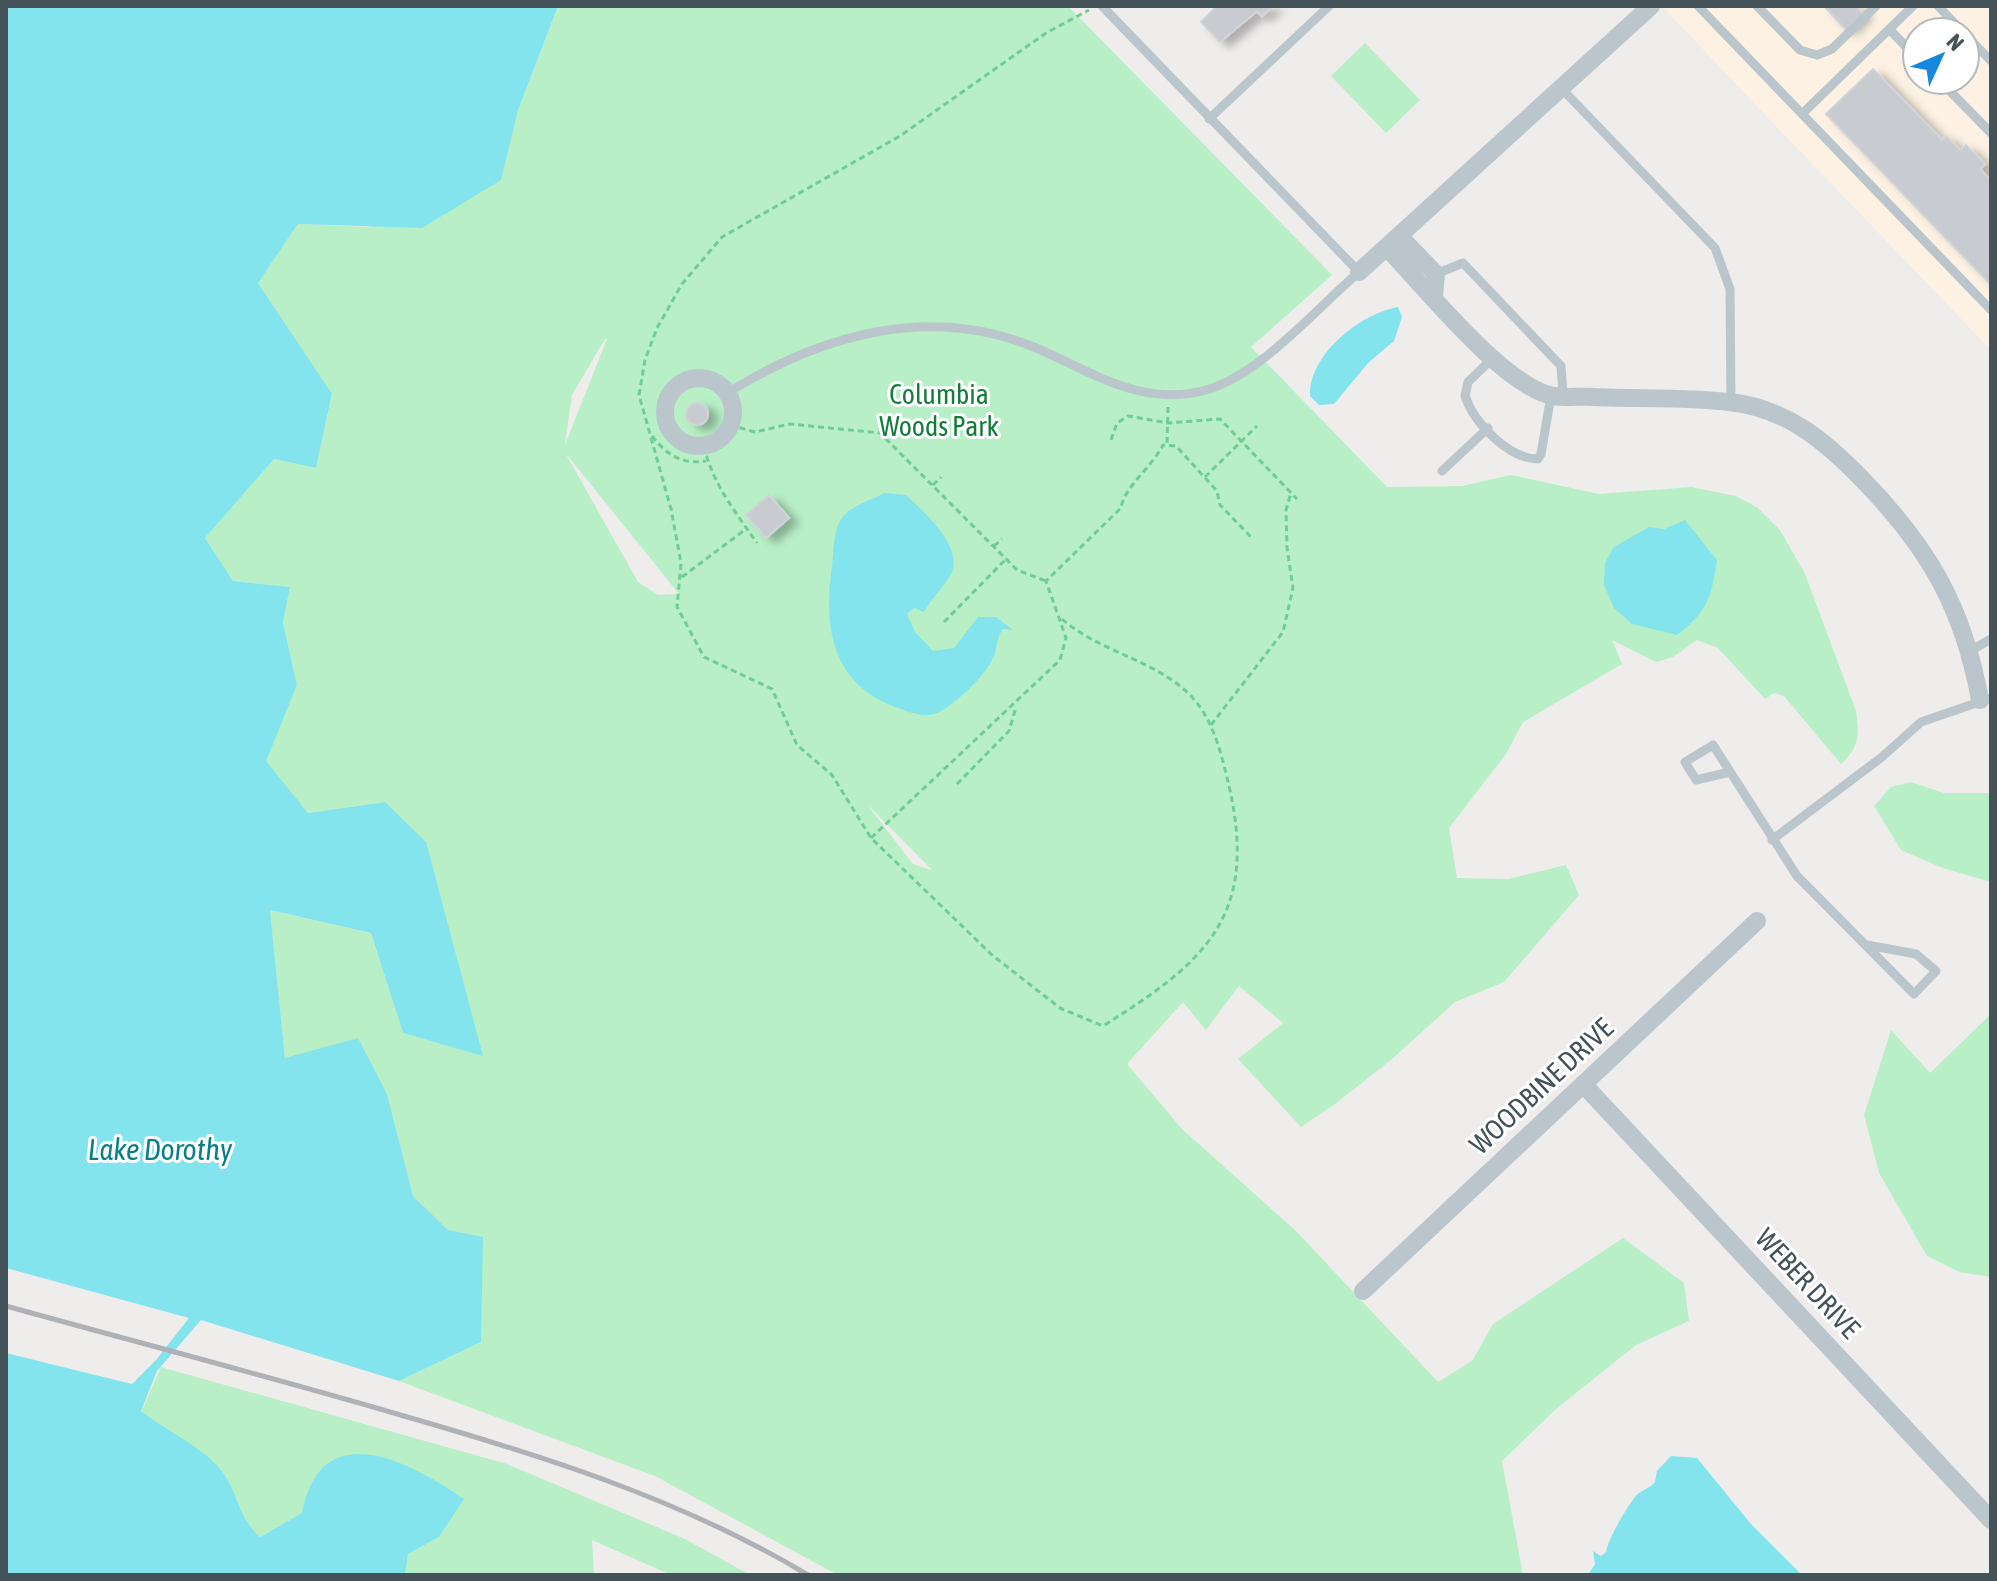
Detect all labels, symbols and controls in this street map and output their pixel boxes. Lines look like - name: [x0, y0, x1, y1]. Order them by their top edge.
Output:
- north arrow: [1901, 16, 1981, 96]
- text: N: [1942, 28, 1969, 56]
- park label: Columbia Woods Park: [879, 378, 999, 442]
- street label: WOODBINE DRIVE: [1463, 1012, 1619, 1160]
- water label: Lake Dorothy: [88, 1132, 233, 1166]
- street label: WEBER DRIVE: [1749, 1222, 1867, 1344]

